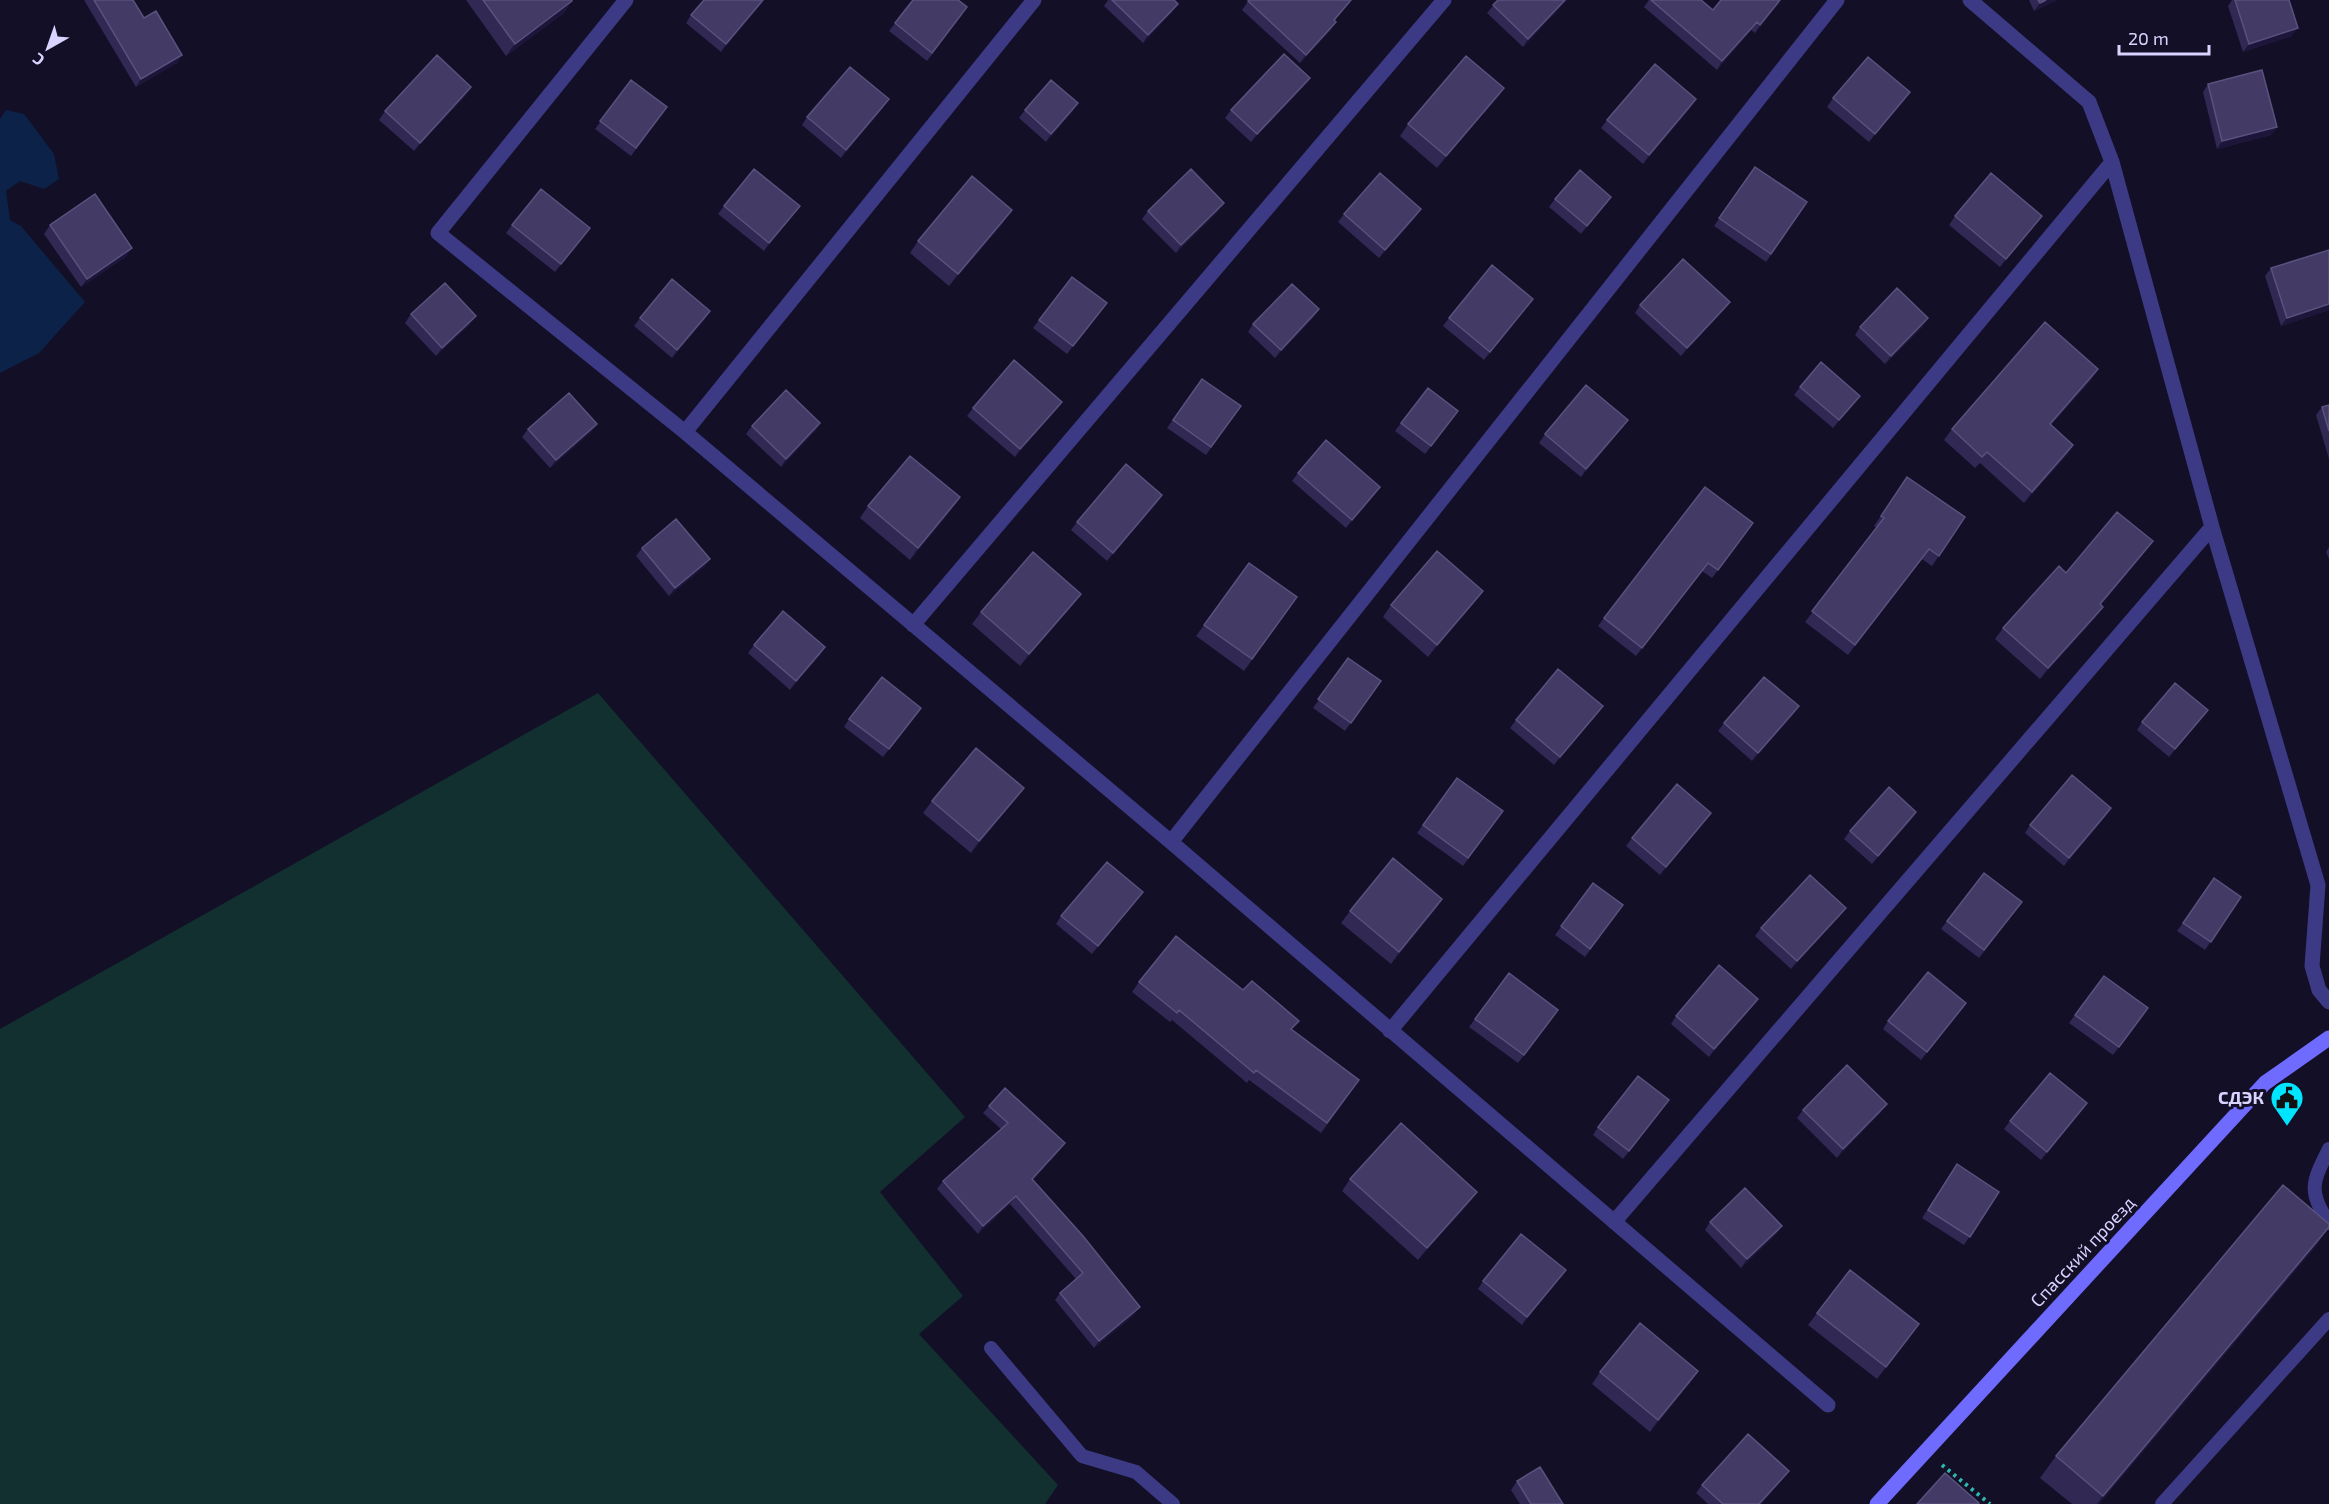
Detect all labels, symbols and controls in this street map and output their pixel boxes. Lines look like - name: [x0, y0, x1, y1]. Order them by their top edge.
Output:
- north arrow: [18, 18, 78, 78]
- scale bar: [2119, 18, 2209, 56]
- text: 20 m: [2128, 27, 2169, 49]
- text: С: [28, 50, 48, 70]
- public building icon: СДЭК: [2269, 1080, 2305, 1127]
- place label: СДЭК: [2218, 1086, 2264, 1108]
- street label: Спасский проезд: [2025, 1191, 2139, 1311]

